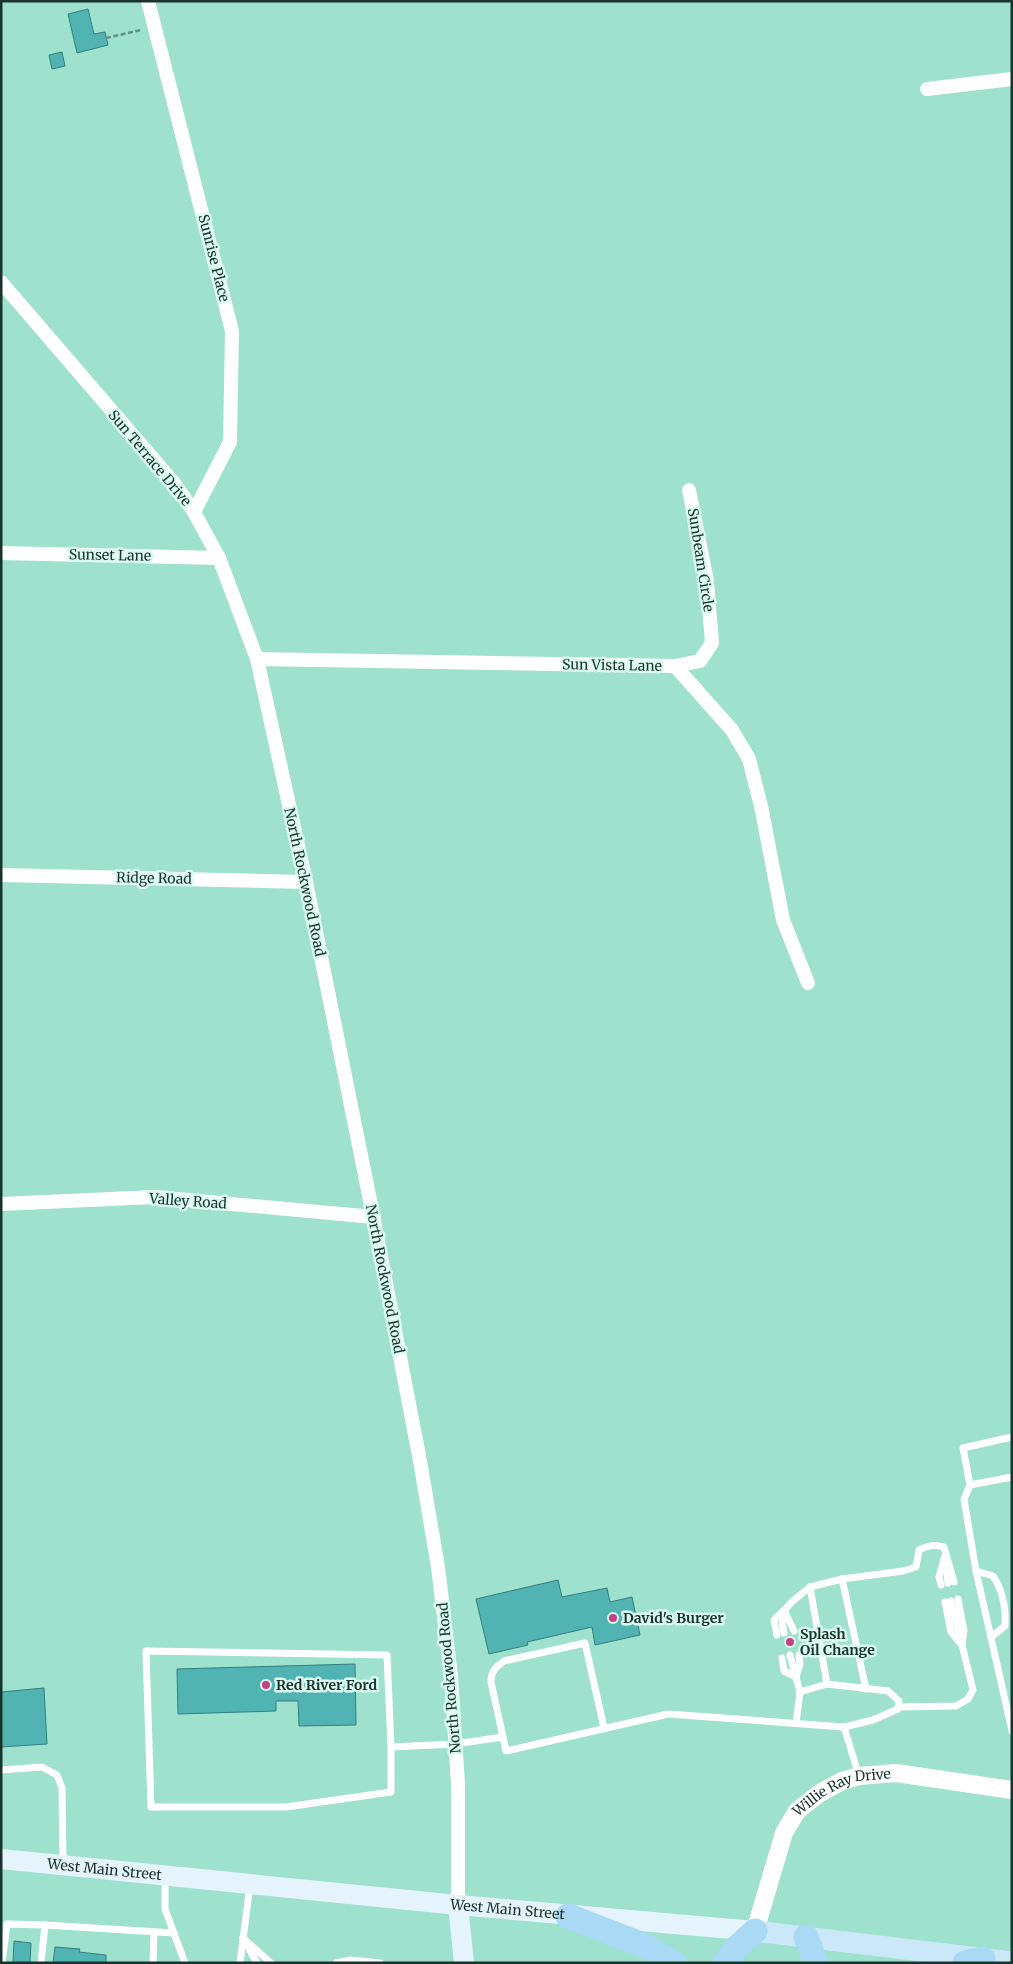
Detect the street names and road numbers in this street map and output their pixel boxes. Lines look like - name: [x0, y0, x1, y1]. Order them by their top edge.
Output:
- street label: Sunrise Place: [194, 212, 234, 304]
- street label: Sun Terrace Drive: [105, 406, 195, 510]
- street label: Sunbeam Circle: [684, 507, 718, 613]
- street label: Sunset Lane: [69, 545, 151, 565]
- street label: Sun Vista Lane: [562, 655, 662, 675]
- street label: North Rockwood Road: [280, 806, 330, 959]
- street label: Ridge Road: [116, 868, 193, 888]
- street label: Valley Road: [148, 1189, 228, 1213]
- street label: North Rockwood Road: [362, 1203, 408, 1356]
- street label: North Rockwood Road: [433, 1601, 465, 1754]
- street label: Willie Ray Drive: [788, 1764, 891, 1821]
- street label: West Main Street: [45, 1855, 163, 1884]
- street label: West Main Street: [448, 1895, 566, 1923]

